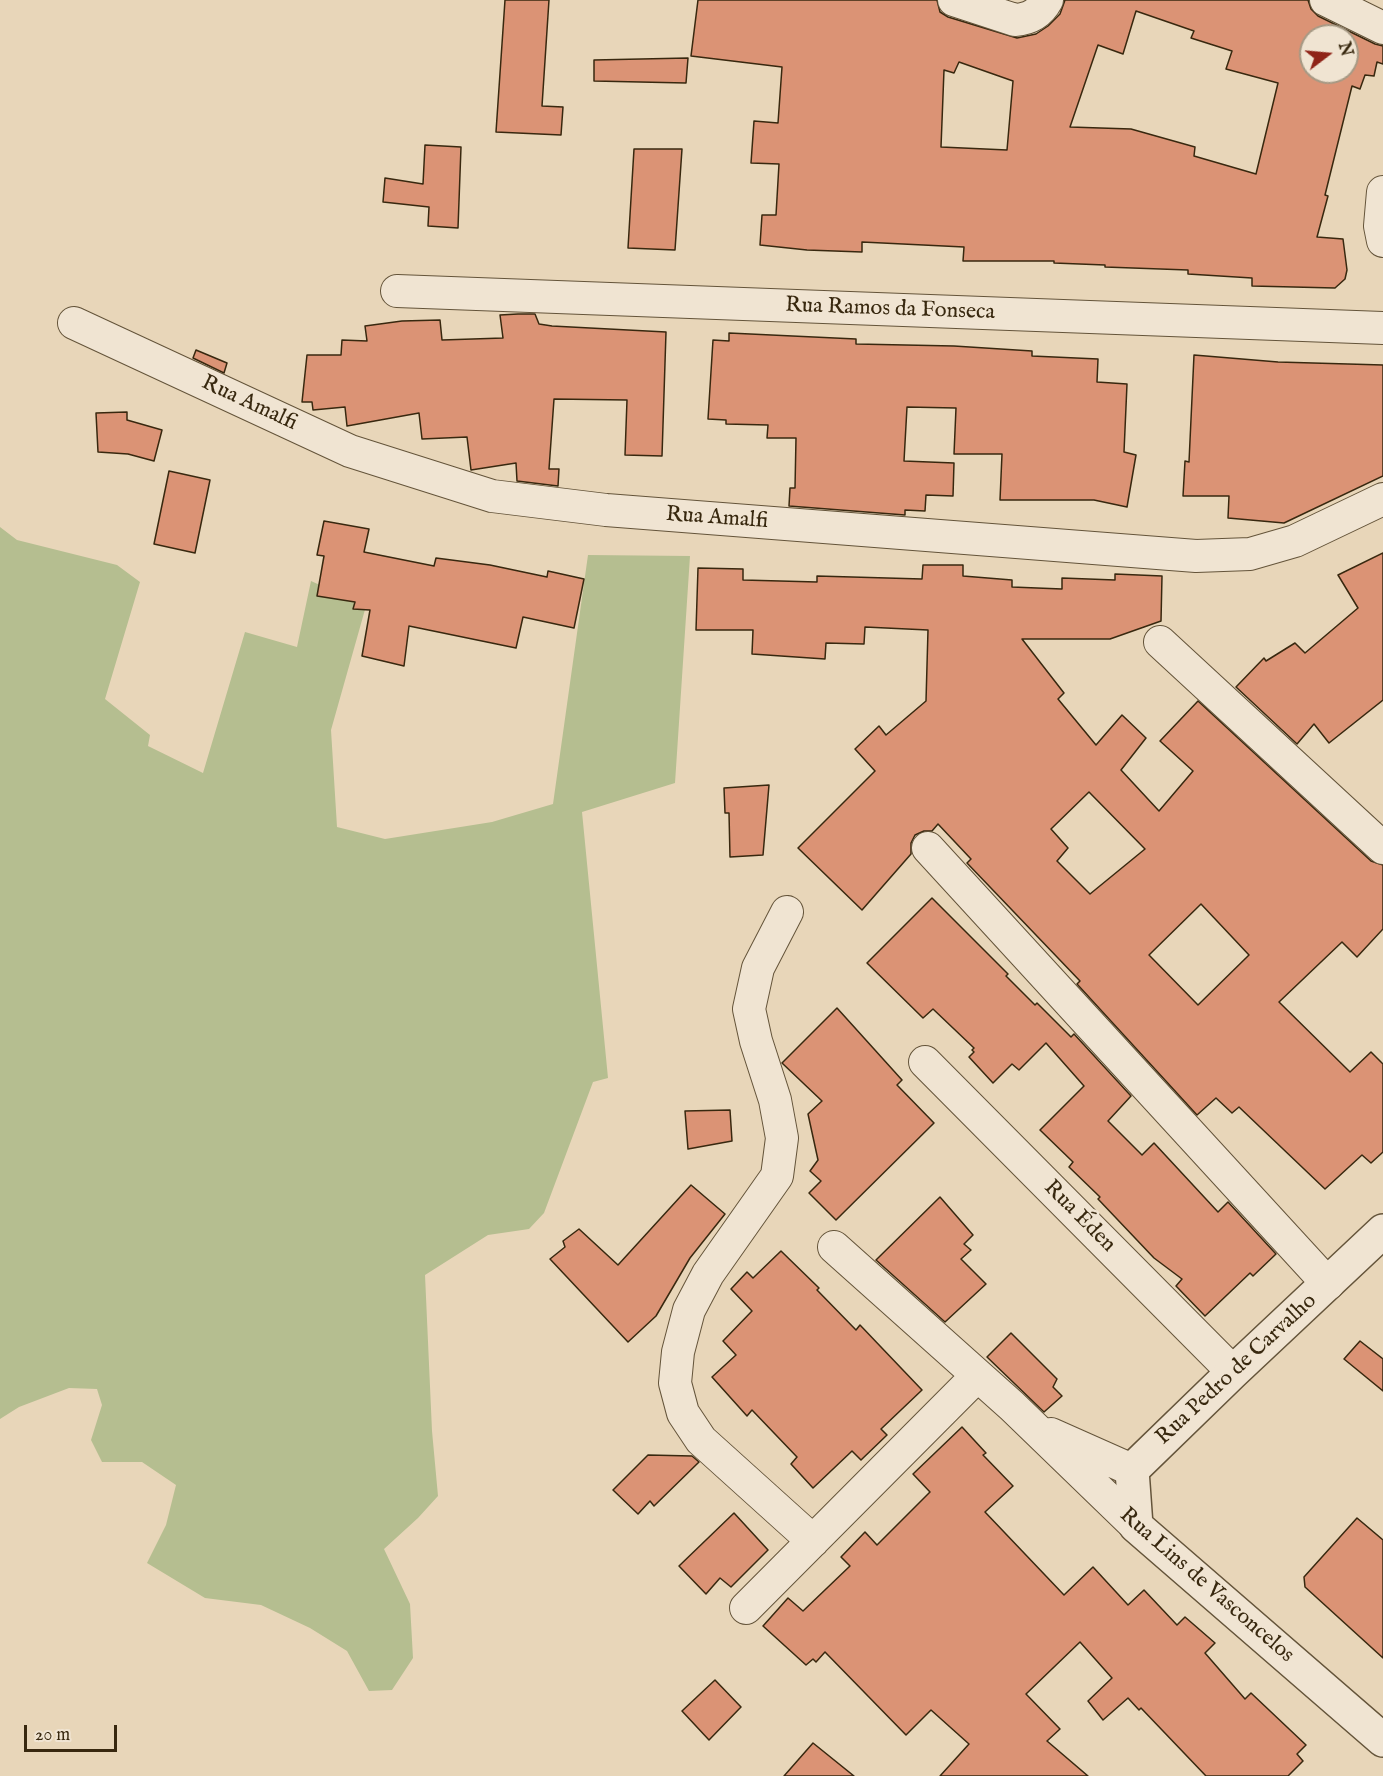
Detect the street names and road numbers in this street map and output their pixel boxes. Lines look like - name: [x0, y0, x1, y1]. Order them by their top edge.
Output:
- street label: Rua Ramos da Fonseca: [785, 293, 995, 327]
- street label: Rua Amalfi: [197, 370, 301, 438]
- street label: Rua Amalfi: [665, 502, 769, 536]
- street label: Rua Éden: [1037, 1175, 1121, 1259]
- street label: Rua Pedro de Carvalho: [1151, 1289, 1323, 1451]
- street label: Rua Lins de Vasconcelos: [1113, 1503, 1299, 1669]

